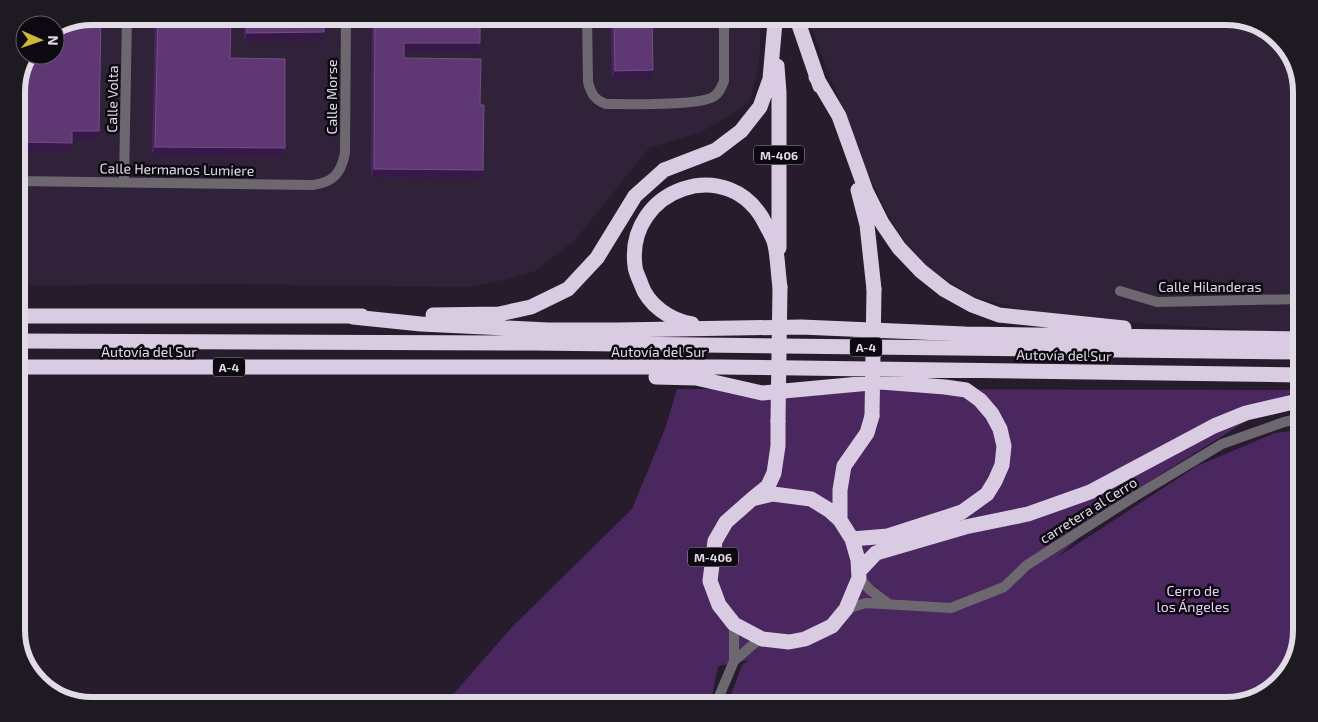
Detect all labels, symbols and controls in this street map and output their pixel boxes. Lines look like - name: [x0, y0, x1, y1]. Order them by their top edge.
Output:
- north arrow: [15, 15, 65, 65]
- text: N: [45, 35, 62, 46]
- street label: Calle Morse: [323, 59, 340, 135]
- street label: Calle Volta: [103, 65, 121, 133]
- road number: M-406: [754, 146, 804, 164]
- street label: Calle Hermanos Lumiere: [99, 159, 255, 179]
- street label: Calle Hilanderas: [1158, 278, 1262, 295]
- road number: A-4: [850, 338, 882, 357]
- street label: Autovía del Sur: [101, 343, 197, 360]
- street label: Autovía del Sur: [611, 343, 707, 360]
- street label: Autovía del Sur: [1016, 346, 1112, 364]
- road number: A-4: [213, 358, 245, 377]
- street label: carretera al Cerro: [1036, 473, 1140, 547]
- road number: M-406: [688, 548, 738, 566]
- park label: Cerro de los Ángeles: [1157, 582, 1229, 615]

